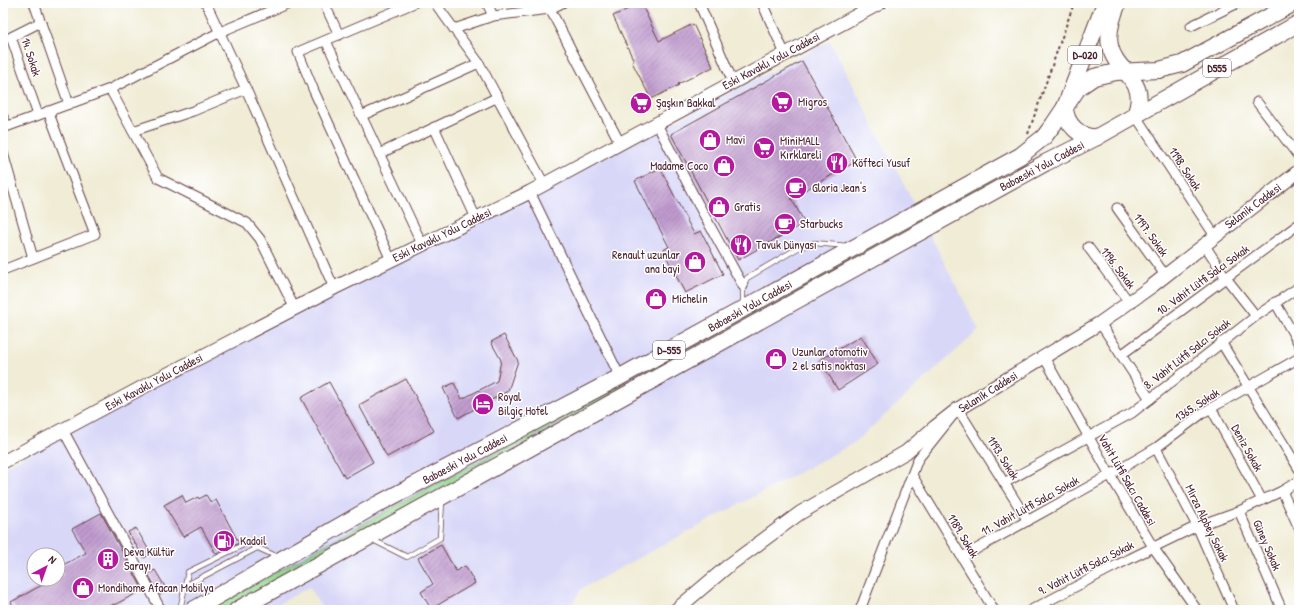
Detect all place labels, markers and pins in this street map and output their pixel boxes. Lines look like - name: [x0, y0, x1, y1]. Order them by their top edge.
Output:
- supermarket icon: Migros: [769, 89, 795, 115]
- supermarket icon: Şaşkın Bakkal: [628, 90, 654, 116]
- place label: Migros: [798, 93, 828, 110]
- place label: Şaşkın Bakkal: [656, 94, 716, 111]
- shop icon: Mavi: [697, 127, 723, 153]
- place label: Mavi: [726, 131, 745, 148]
- place label: MiniMALL Kırklareli: [780, 132, 822, 163]
- supermarket icon: MiniMALL Kırklareli: [751, 135, 777, 161]
- restaurant icon: Köfteci Yusuf: [824, 150, 850, 176]
- shop icon: Madame Coco: [711, 153, 737, 179]
- place label: Köfteci Yusuf: [852, 154, 911, 171]
- place label: Madame Coco: [650, 157, 708, 174]
- cafe icon: Gloria Jean's: [783, 175, 809, 201]
- place label: Gloria Jean's: [812, 179, 867, 196]
- shop icon: Gratis: [706, 194, 732, 220]
- place label: Gratis: [734, 198, 761, 215]
- cafe icon: Starbucks: [772, 211, 798, 237]
- place label: Starbucks: [800, 215, 843, 232]
- restaurant icon: Tavuk Dünyası: [728, 232, 754, 258]
- place label: Tavuk Dünyası: [756, 236, 817, 253]
- place label: Renault uzunlar ana bayi: [612, 246, 680, 277]
- shop icon: Renault uzunlar ana bayi: [682, 249, 708, 275]
- shop icon: Michelin: [643, 286, 669, 312]
- place label: Michelin: [672, 290, 708, 307]
- place label: Uzunlar otomotiv 2 el satis noktası: [792, 343, 868, 374]
- shop icon: Uzunlar otomotiv 2 el satis noktası: [763, 346, 789, 372]
- place label: Royal Bilgiç Hotel: [498, 388, 549, 419]
- hotel icon: Royal Bilgiç Hotel: [470, 391, 496, 417]
- fuel station icon: Kadoil: [211, 528, 237, 554]
- place label: Kadoil: [240, 532, 267, 549]
- place label: Deva Kültür Sarayı: [124, 543, 175, 574]
- building icon: Deva Kültür Sarayı: [95, 546, 121, 572]
- shop icon: Mondihome Afacan Mobilya: [70, 575, 96, 601]
- place label: Mondihome Afacan Mobilya: [98, 579, 214, 596]

